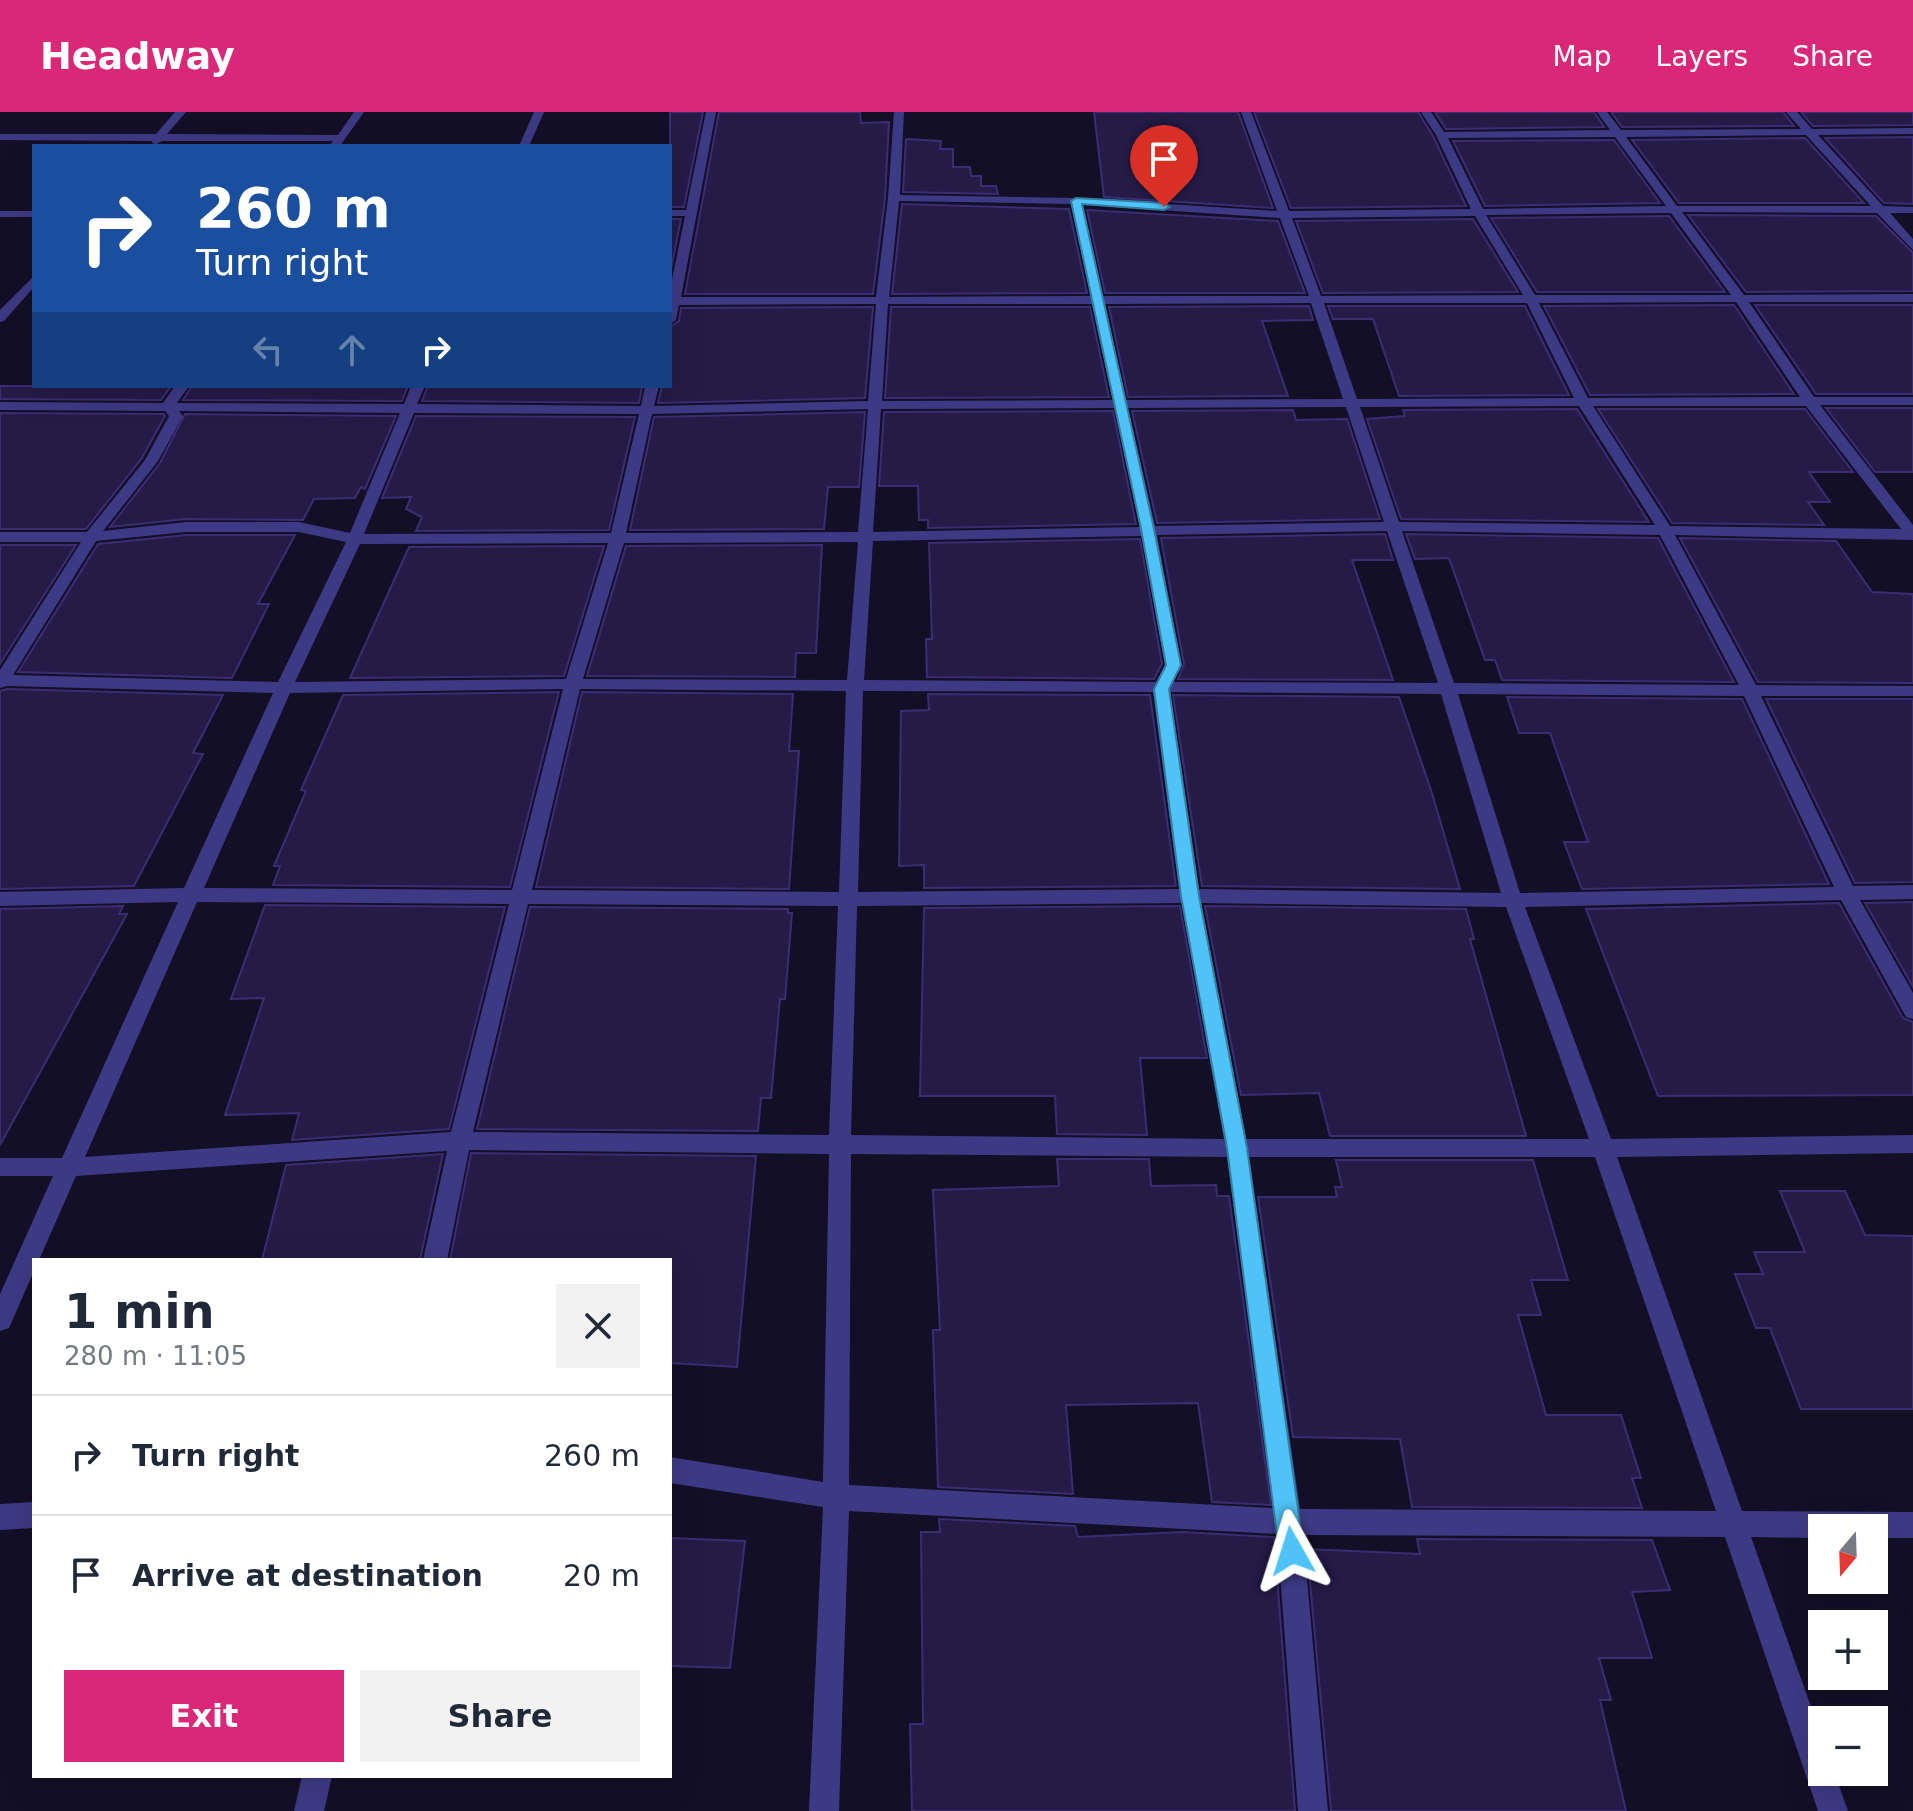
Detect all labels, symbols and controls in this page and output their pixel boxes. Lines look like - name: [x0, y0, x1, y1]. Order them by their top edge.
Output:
- text: Headway: [40, 34, 235, 78]
- text: Map: [1552, 40, 1612, 73]
- text: Layers: [1656, 40, 1748, 73]
- text: Share: [1792, 40, 1873, 73]
- pin: [1130, 125, 1198, 207]
- icon: arrive: [1142, 137, 1186, 181]
- text: 260 m: [196, 175, 391, 240]
- icon: right: [64, 176, 168, 280]
- text: Turn right: [196, 242, 368, 283]
- icon: left: [246, 328, 290, 372]
- icon: ahead: [330, 328, 374, 372]
- icon: right: [414, 328, 458, 372]
- text: 1 min: [64, 1283, 215, 1339]
- button: close: [556, 1284, 640, 1368]
- text: 280 m · 11:05: [64, 1341, 247, 1371]
- icon: right: [64, 1433, 108, 1477]
- text: Turn right: [132, 1438, 299, 1473]
- text: 260 m: [544, 1438, 640, 1473]
- position arrow: [1250, 1509, 1334, 1593]
- north arrow: [1808, 1514, 1888, 1594]
- map controls: [1808, 1514, 1888, 1786]
- icon: arrive: [64, 1553, 108, 1597]
- text: Arrive at destination: [132, 1558, 483, 1593]
- text: 20 m: [563, 1558, 640, 1593]
- button: +: [1808, 1610, 1888, 1690]
- button: Exit: [64, 1670, 344, 1762]
- button: Share: [360, 1670, 640, 1762]
- button: −: [1808, 1706, 1888, 1786]

